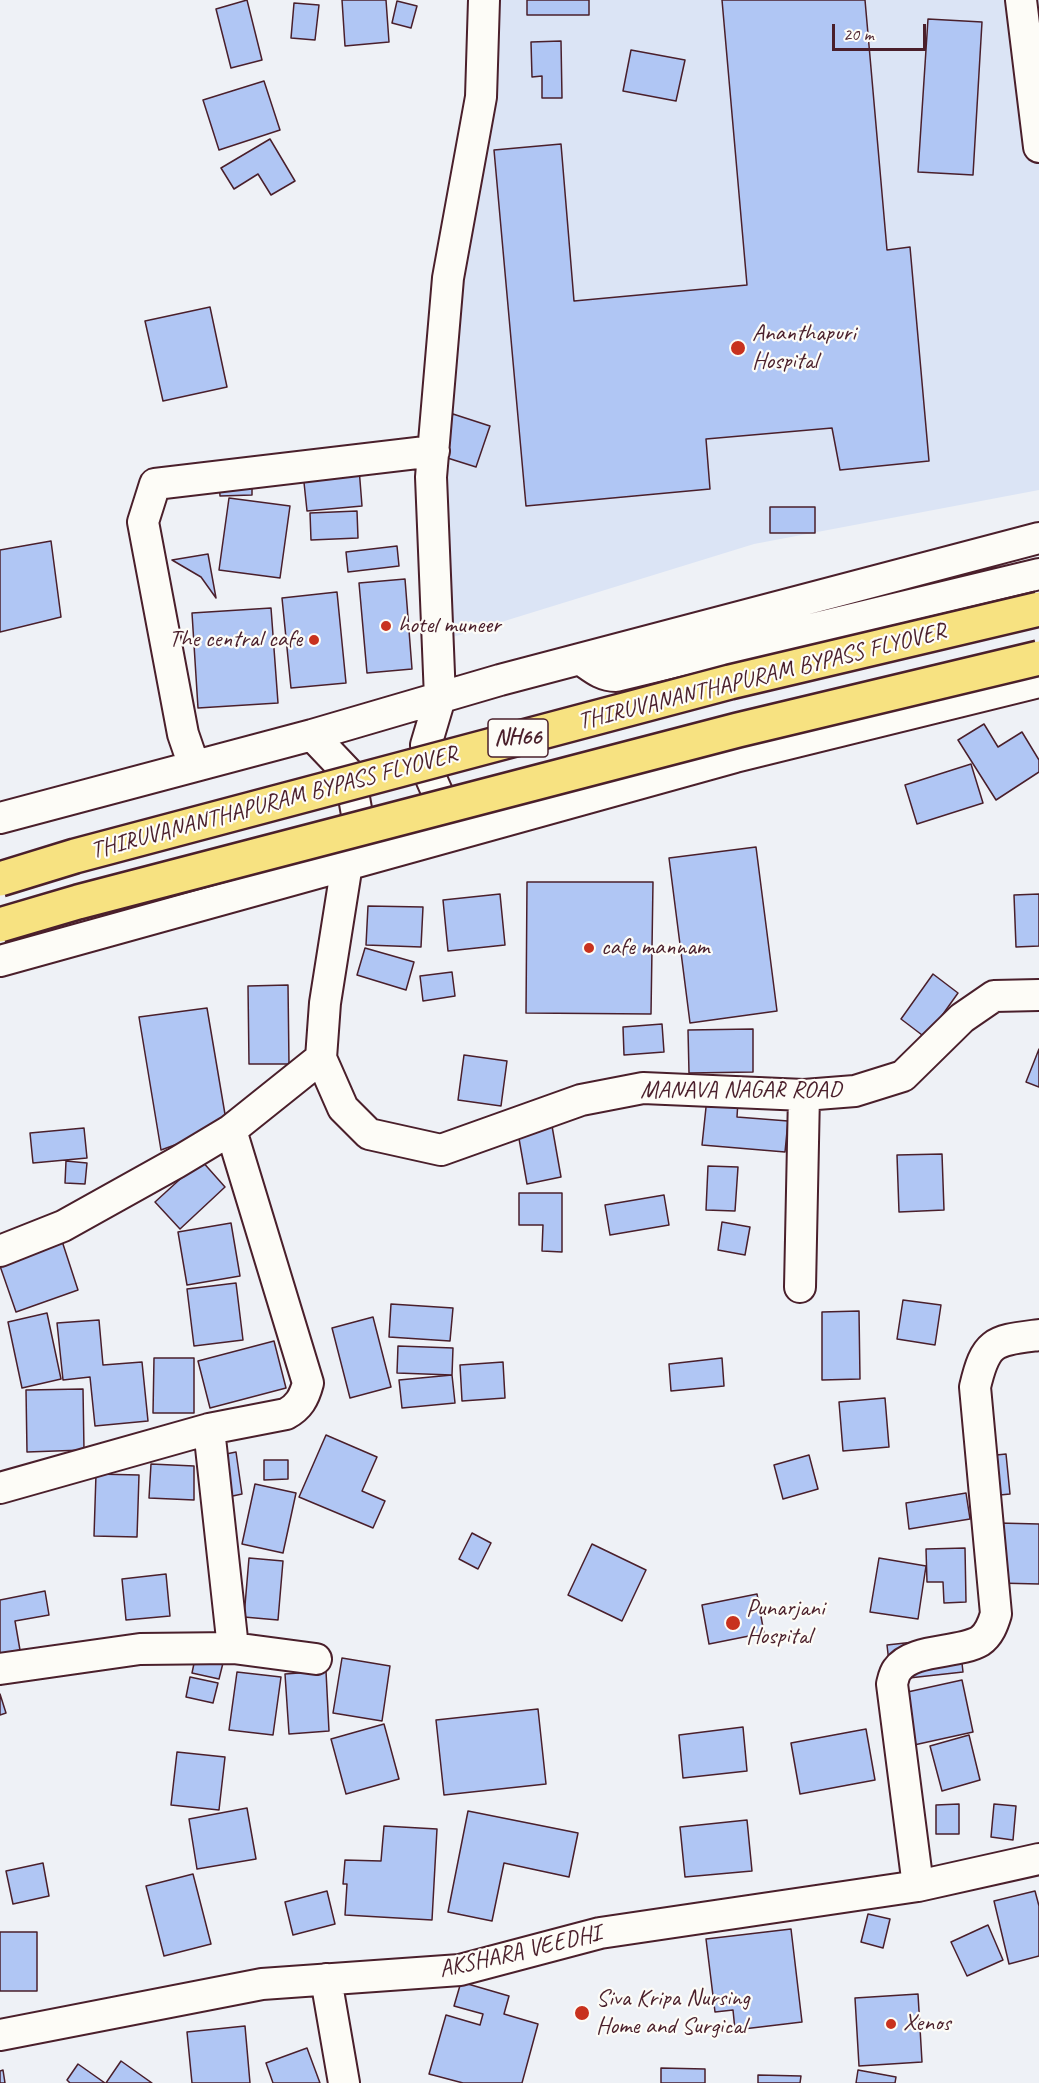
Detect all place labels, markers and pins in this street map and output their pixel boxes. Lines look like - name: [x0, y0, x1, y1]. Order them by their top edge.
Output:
- place label: Ananthapuri Hospital: [752, 320, 856, 376]
- marker: Ananthapuri Hospital: [729, 339, 747, 357]
- place label: hotel muneer: [398, 612, 501, 640]
- marker: hotel muneer: [379, 619, 393, 633]
- place label: The central cafe: [169, 626, 302, 654]
- marker: The central cafe: [307, 633, 321, 647]
- place label: cafe mannam: [601, 934, 709, 962]
- marker: cafe mannam: [582, 941, 596, 955]
- place label: Punarjani Hospital: [746, 1595, 824, 1651]
- marker: Punarjani Hospital: [724, 1614, 742, 1632]
- place label: Siva Kripa Nursing Home and Surgical: [596, 1985, 750, 2041]
- marker: Siva Kripa Nursing Home and Surgical: [573, 2004, 591, 2022]
- place label: Xenos: [903, 2010, 951, 2038]
- marker: Xenos: [884, 2017, 898, 2031]

